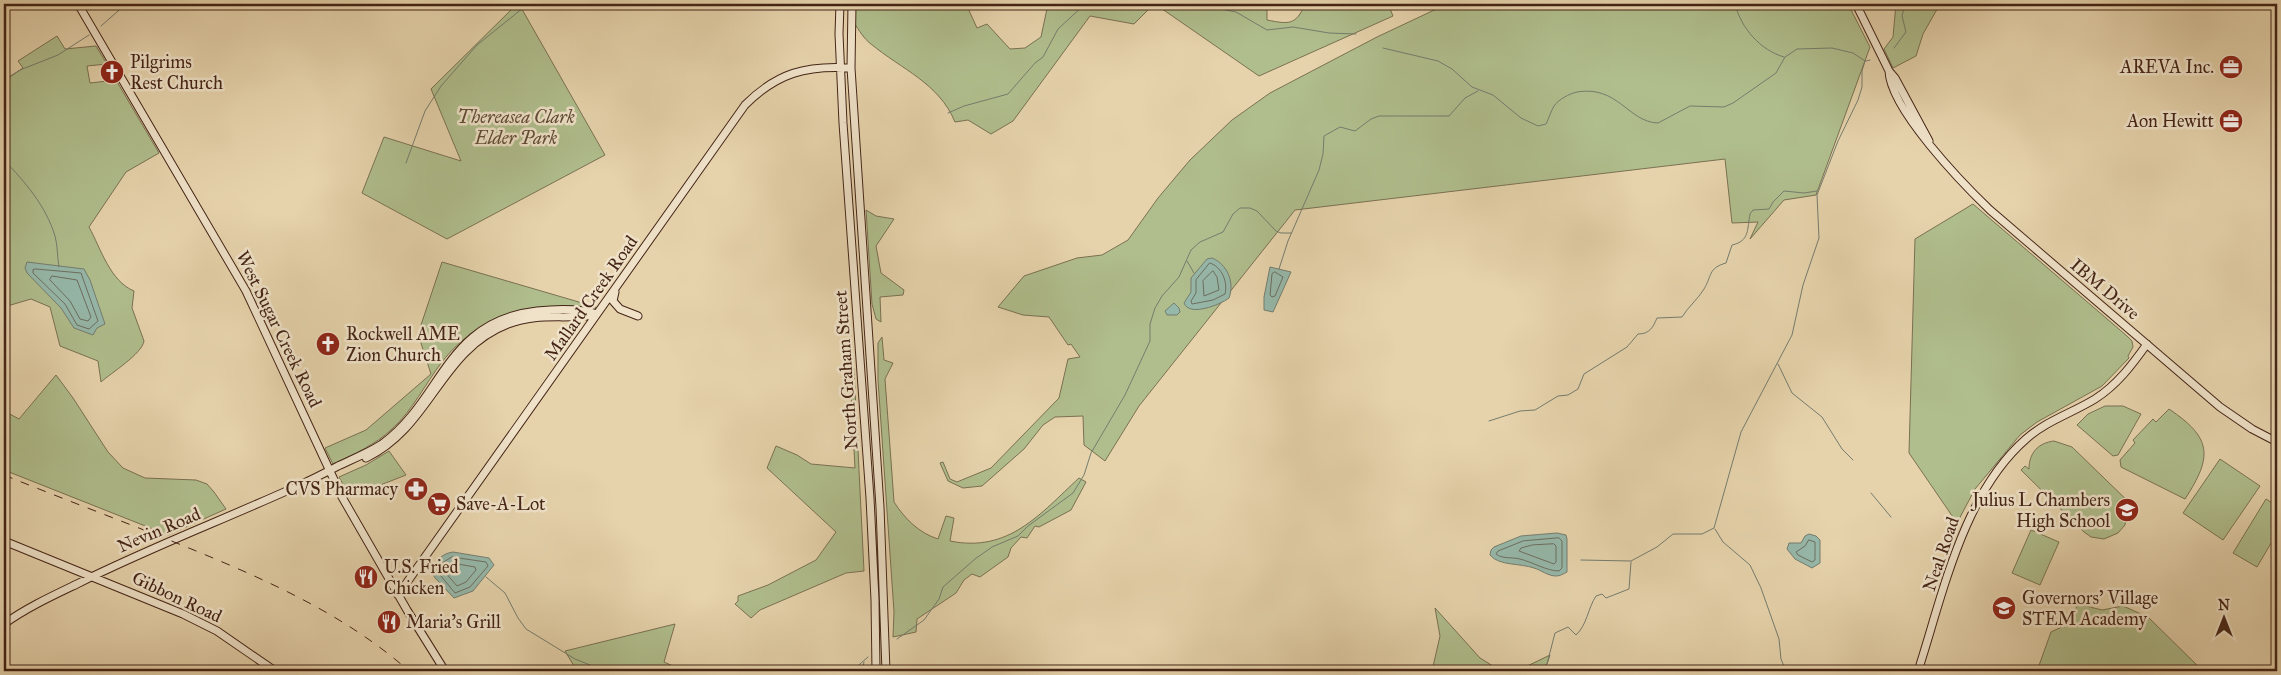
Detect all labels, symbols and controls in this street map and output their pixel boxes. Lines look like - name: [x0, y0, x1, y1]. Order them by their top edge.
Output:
- place label: Pilgrims Rest Church: [130, 51, 223, 94]
- office icon: AREVA Inc.: [2218, 54, 2244, 80]
- place label: AREVA Inc.: [2119, 56, 2214, 78]
- church icon: Pilgrims Rest Church: [99, 59, 125, 85]
- park label: Thereasea Clark Elder Park: [457, 106, 575, 149]
- office icon: Aon Hewitt: [2218, 108, 2244, 134]
- place label: Aon Hewitt: [2126, 110, 2215, 132]
- street label: Mallard Creek Road: [540, 231, 642, 365]
- street label: West Sugar Creek Road: [231, 247, 327, 411]
- street label: IBM Drive: [2066, 254, 2144, 324]
- street label: North Graham Street: [829, 289, 863, 451]
- place label: Rockwell AME Zion Church: [346, 323, 460, 366]
- church icon: Rockwell AME Zion Church: [315, 331, 341, 357]
- pharmacy icon: CVS Pharmacy: [403, 476, 429, 502]
- place label: CVS Pharmacy: [286, 478, 399, 500]
- place label: Julius L Chambers High School: [1970, 489, 2110, 533]
- supermarket icon: Save-A-Lot: [426, 491, 452, 517]
- place label: Save-A-Lot: [456, 493, 546, 515]
- school or university icon: Julius L Chambers High School: [2114, 497, 2140, 523]
- street label: Nevin Road: [114, 503, 204, 557]
- street label: Neal Road: [1918, 514, 1964, 594]
- place label: U.S. Fried Chicken: [384, 556, 459, 599]
- restaurant icon: U.S. Fried Chicken: [353, 564, 379, 590]
- street label: Gibbon Road: [129, 567, 225, 627]
- place label: Governors' Village STEM Academy: [2022, 587, 2158, 630]
- north arrow: [2198, 592, 2248, 642]
- school or university icon: Governors' Village STEM Academy: [1991, 595, 2017, 621]
- text: N: [2218, 597, 2230, 614]
- restaurant icon: Maria's Grill: [376, 609, 402, 635]
- place label: Maria's Grill: [406, 611, 501, 633]

